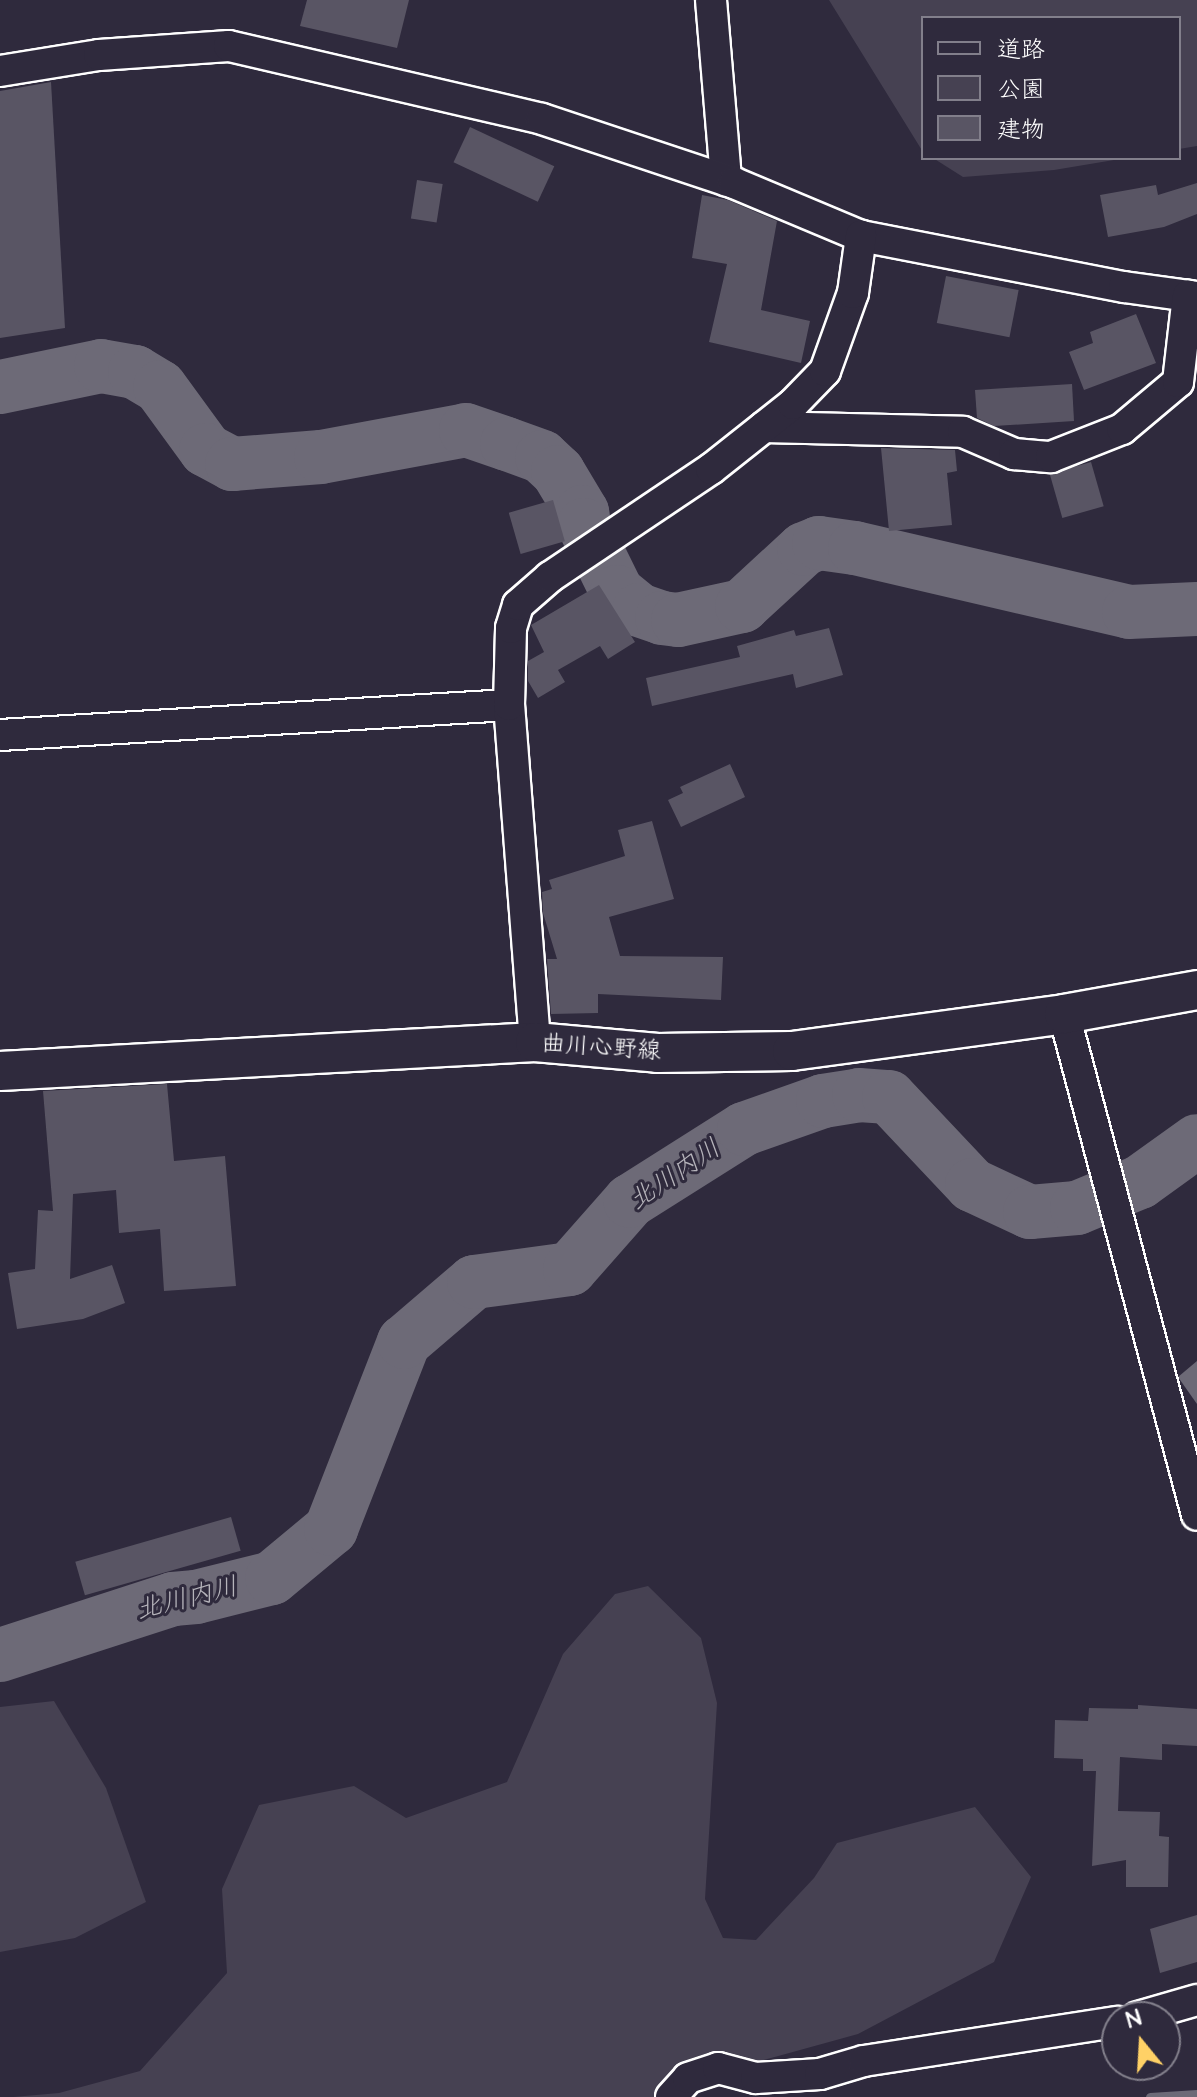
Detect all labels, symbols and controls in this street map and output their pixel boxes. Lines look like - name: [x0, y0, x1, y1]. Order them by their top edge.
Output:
- legend: [921, 16, 1181, 160]
- text: 道路: [997, 33, 1045, 67]
- text: 公園: [997, 73, 1045, 107]
- text: 建物: [997, 113, 1045, 147]
- street label: 曲川心野線: [540, 1029, 662, 1067]
- water label: 北川内川: [623, 1133, 727, 1217]
- water label: 北川内川: [133, 1571, 241, 1627]
- north arrow: [1101, 2001, 1181, 2081]
- text: N: [1123, 2003, 1145, 2036]

